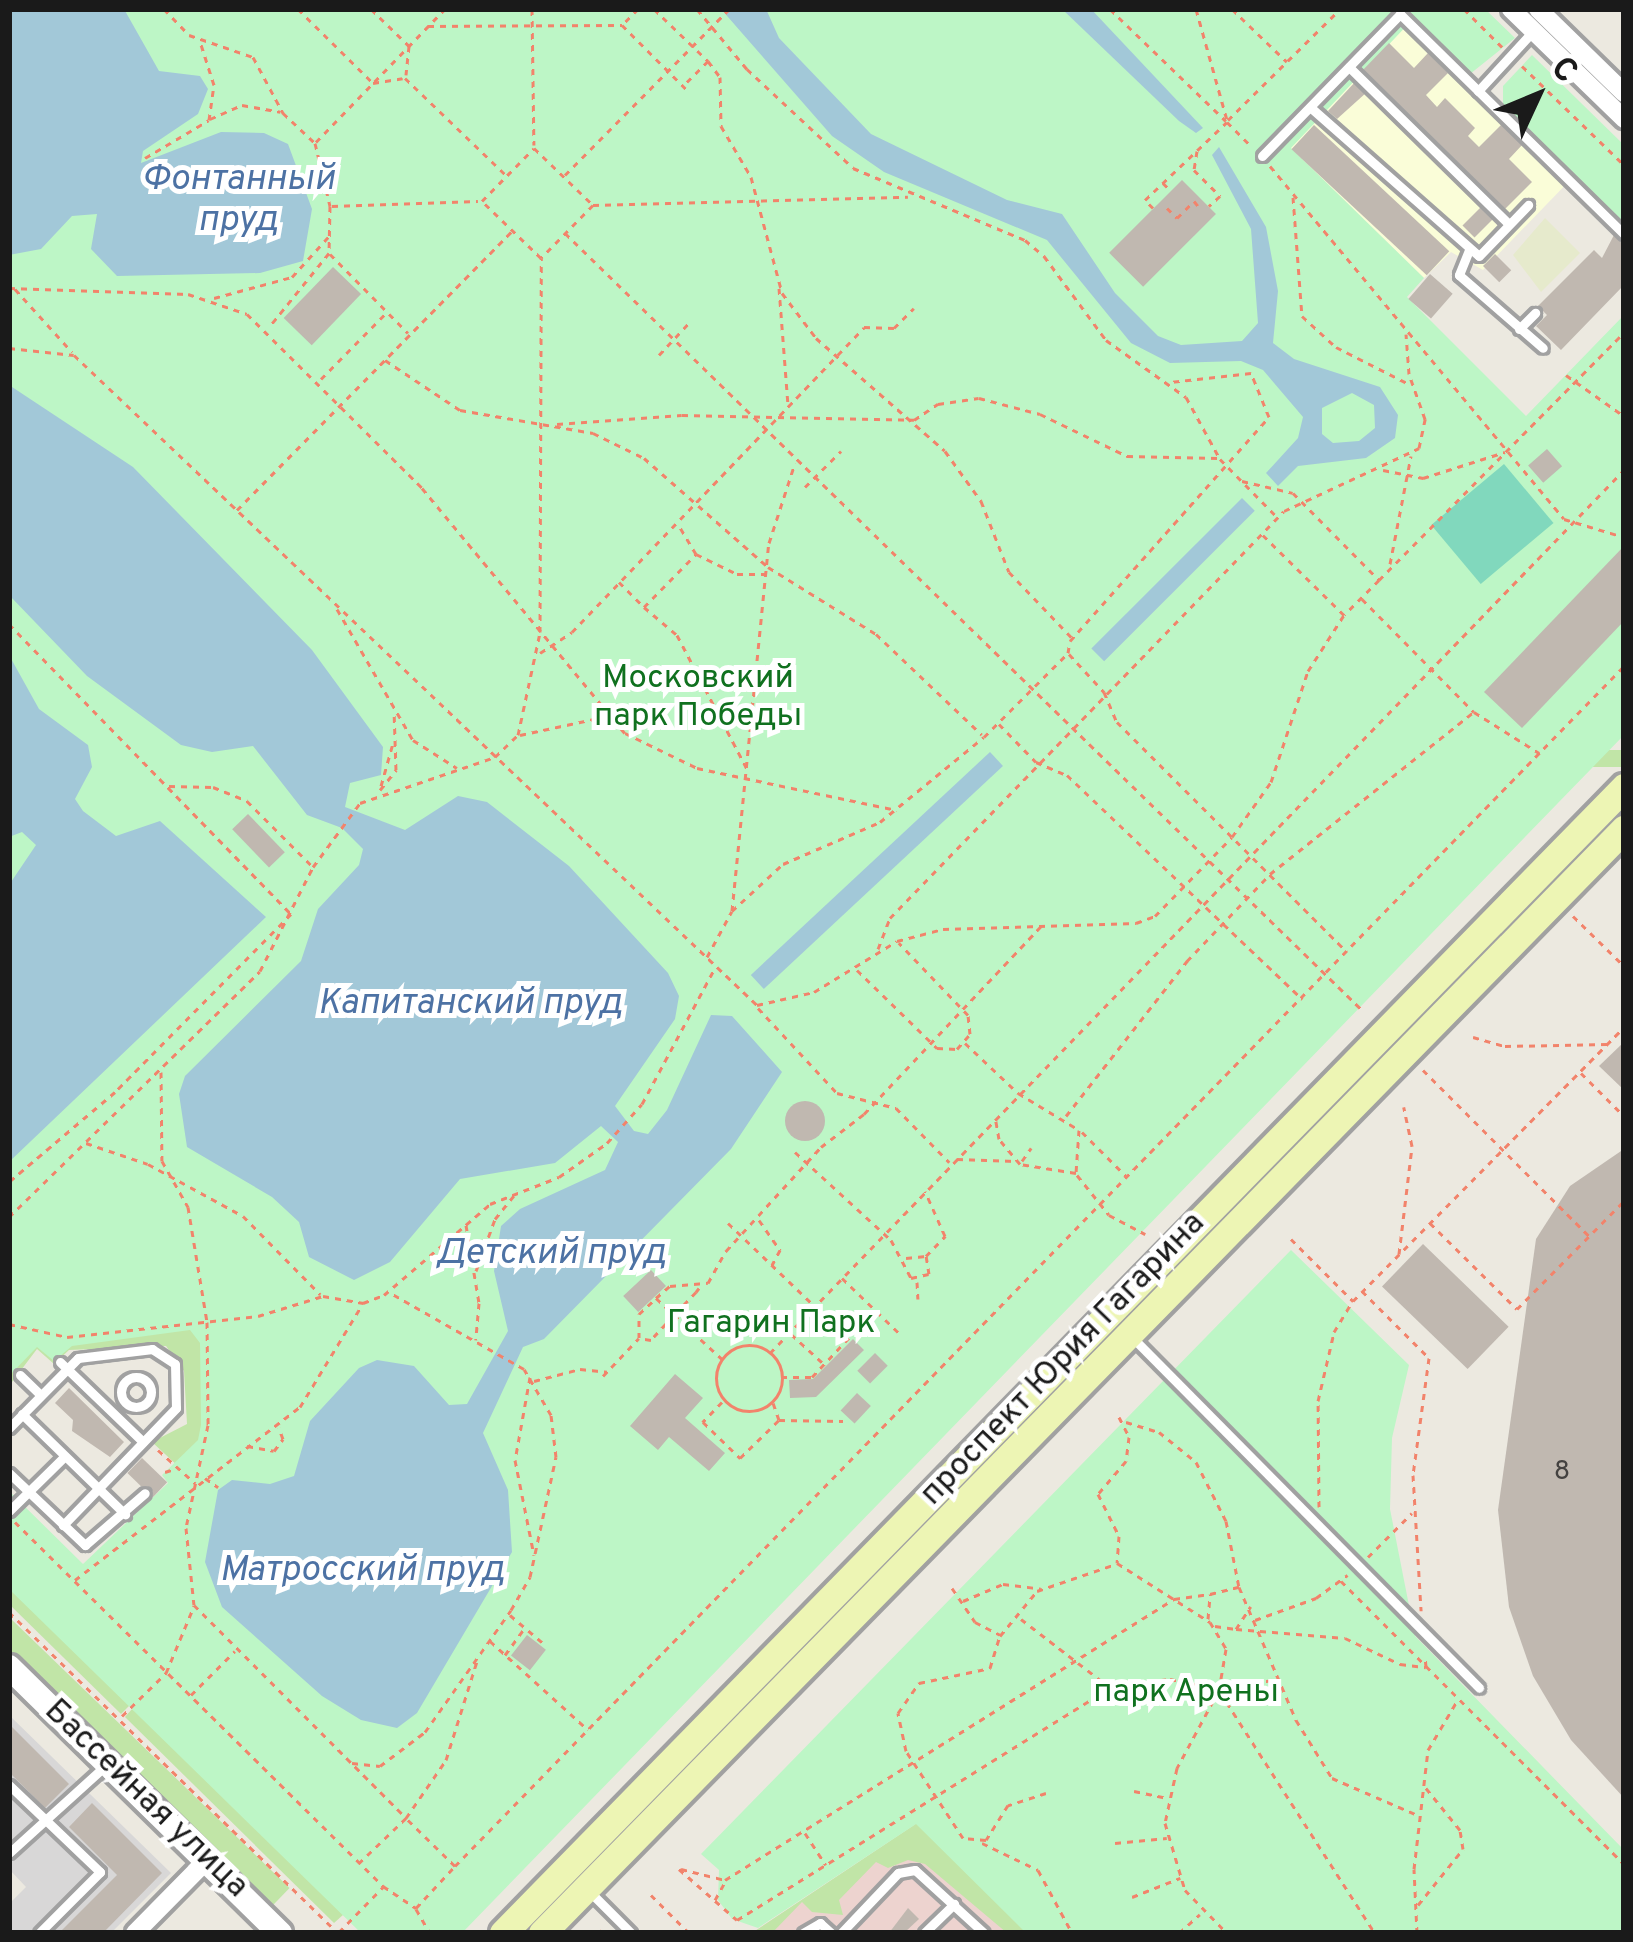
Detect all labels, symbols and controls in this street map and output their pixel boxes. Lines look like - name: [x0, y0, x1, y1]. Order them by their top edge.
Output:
- north arrow: [1477, 36, 1597, 156]
- text: С: [1540, 49, 1585, 93]
- water label: Фонтанный пруд: [141, 158, 335, 243]
- park label: Московский парк Победы: [594, 660, 802, 738]
- water label: Капитанский пруд: [318, 983, 622, 1027]
- street label: проспект Юрия Гагарина: [913, 1205, 1215, 1515]
- water label: Детский пруд: [436, 1233, 666, 1277]
- park label: Гагарин Парк: [667, 1305, 875, 1345]
- house number: 8: [1554, 1457, 1570, 1489]
- water label: Матросский пруд: [219, 1550, 505, 1594]
- park label: парк Арены: [1093, 1674, 1279, 1714]
- street label: Бассейная улица: [35, 1692, 255, 1908]

